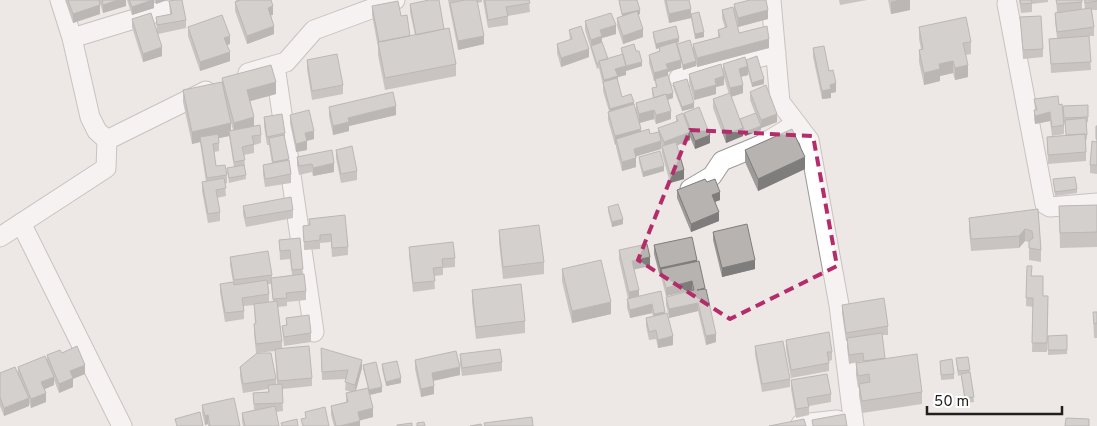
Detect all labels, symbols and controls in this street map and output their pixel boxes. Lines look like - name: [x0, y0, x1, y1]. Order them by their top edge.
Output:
- scale bar: [927, 384, 1062, 416]
- text: 50 m: [934, 393, 969, 412]

